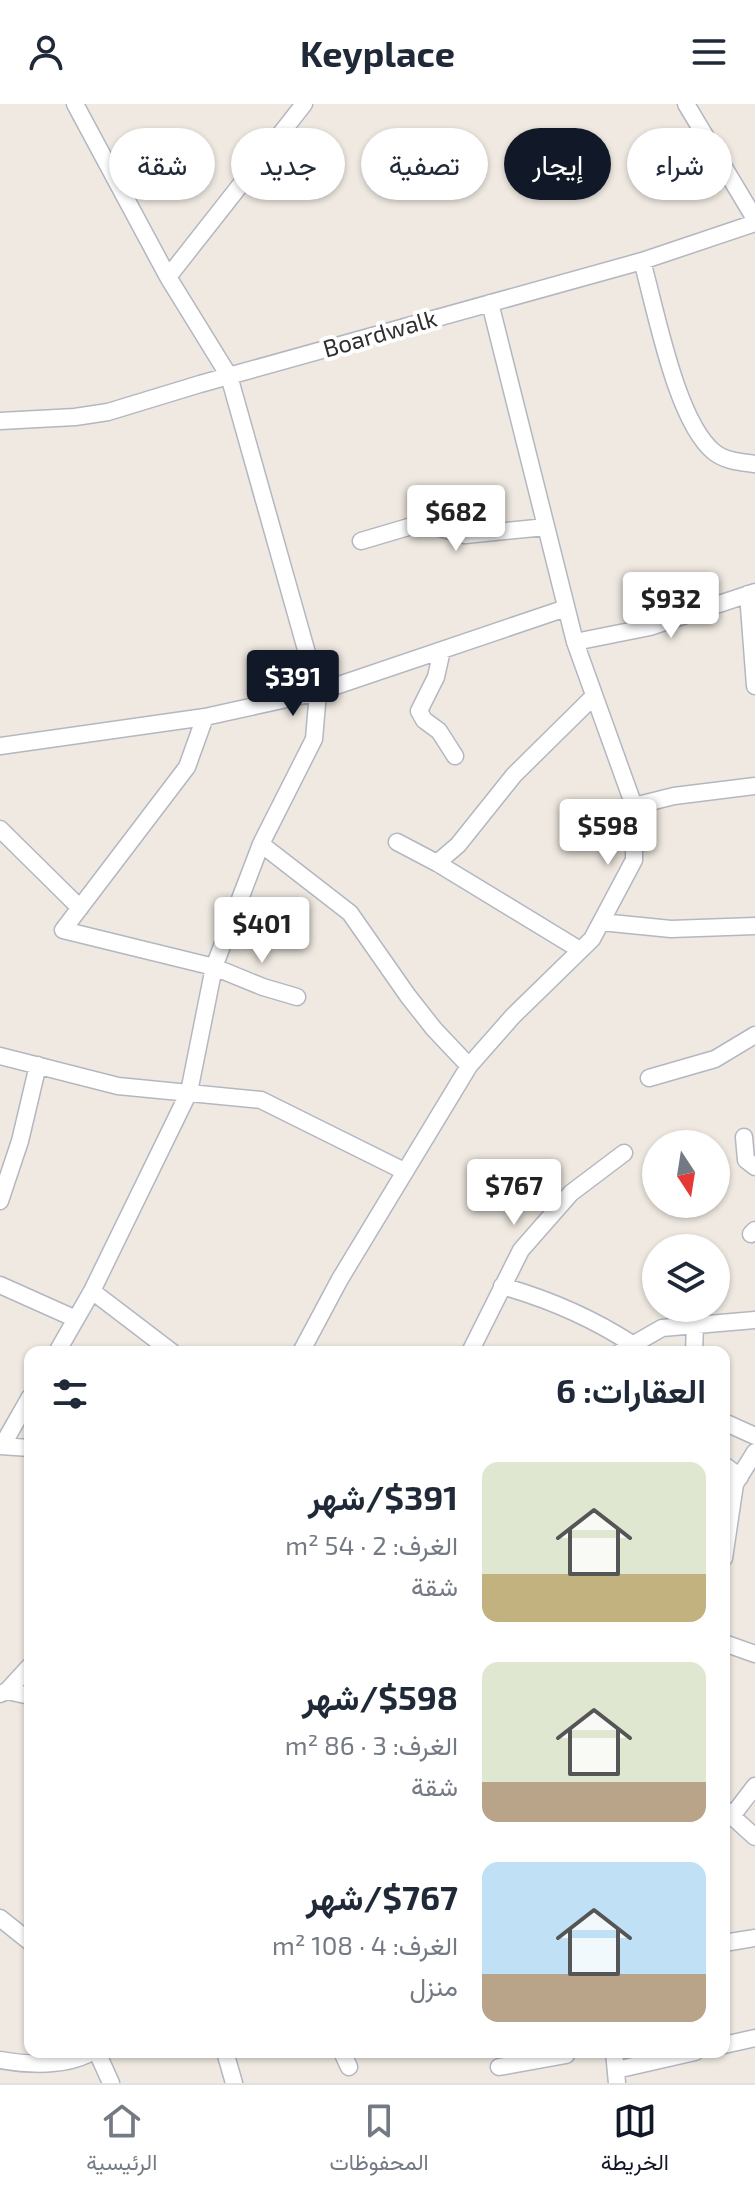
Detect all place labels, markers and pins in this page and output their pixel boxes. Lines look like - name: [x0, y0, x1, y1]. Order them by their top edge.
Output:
- pin: $682: [409, 485, 503, 553]
- pin: $932: [624, 572, 718, 640]
- pin: $391: [246, 650, 340, 718]
- pin: $598: [561, 799, 655, 867]
- pin: $401: [215, 897, 309, 965]
- pin: $767: [467, 1159, 561, 1227]

